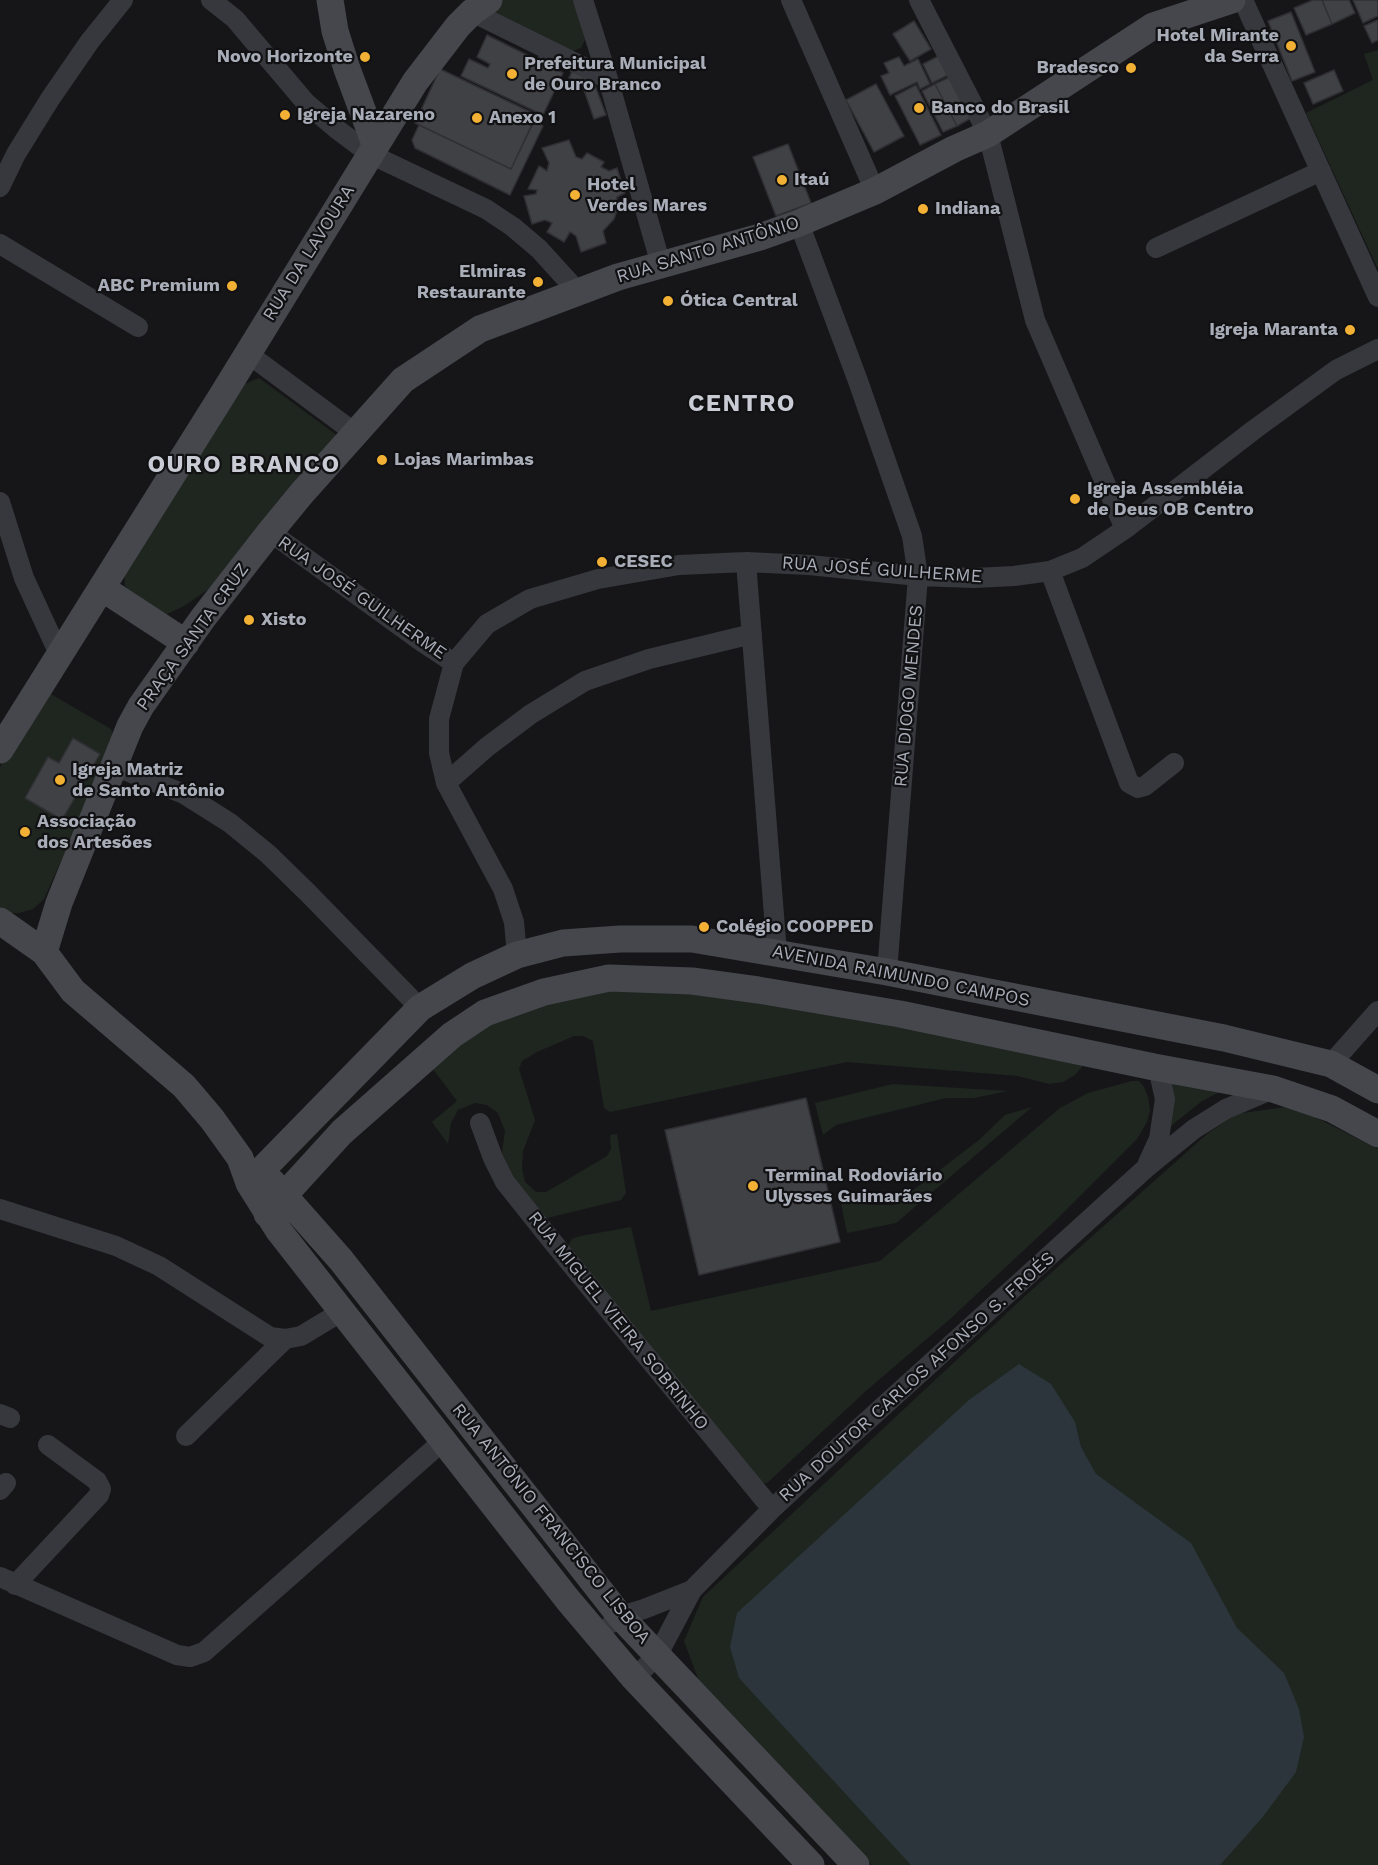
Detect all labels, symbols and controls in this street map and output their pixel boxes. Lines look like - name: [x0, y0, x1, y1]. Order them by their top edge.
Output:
- place label: Hotel Mirante da Serra: [1157, 25, 1279, 68]
- marker: Hotel Mirante da Serra: [1284, 39, 1298, 53]
- place label: Novo Horizonte: [217, 46, 353, 68]
- marker: Novo Horizonte: [358, 50, 372, 64]
- place label: Prefeitura Municipal de Ouro Branco: [524, 53, 706, 96]
- place label: Bradesco: [1036, 57, 1119, 79]
- marker: Bradesco: [1124, 61, 1138, 75]
- marker: Prefeitura Municipal de Ouro Branco: [505, 67, 519, 81]
- place label: Banco do Brasil: [931, 97, 1069, 119]
- marker: Banco do Brasil: [912, 101, 926, 115]
- place label: Igreja Nazareno: [297, 104, 435, 126]
- place label: Anexo 1: [489, 107, 556, 129]
- marker: Igreja Nazareno: [278, 108, 292, 122]
- marker: Anexo 1: [470, 111, 484, 125]
- place label: Itaú: [794, 169, 829, 191]
- marker: Itaú: [775, 173, 789, 187]
- place label: Hotel Verdes Mares: [587, 174, 707, 216]
- street label: RUA DA LAVOURA: [259, 181, 359, 325]
- marker: Hotel Verdes Mares: [568, 188, 582, 202]
- place label: Indiana: [935, 198, 1000, 220]
- marker: Indiana: [916, 202, 930, 216]
- street label: RUA SANTO ANTÔNIO: [614, 212, 802, 288]
- place label: Elmiras Restaurante: [417, 261, 526, 304]
- place label: ABC Premium: [98, 275, 220, 297]
- marker: Elmiras Restaurante: [531, 275, 545, 289]
- marker: ABC Premium: [225, 279, 239, 293]
- place label: Ótica Central: [680, 290, 798, 312]
- marker: Ótica Central: [661, 294, 675, 308]
- place label: Igreja Maranta: [1209, 319, 1338, 341]
- marker: Igreja Maranta: [1343, 323, 1357, 337]
- district label: CENTRO: [688, 390, 796, 418]
- place label: Lojas Marimbas: [394, 449, 534, 471]
- district label: OURO BRANCO: [147, 451, 341, 479]
- marker: Lojas Marimbas: [375, 453, 389, 467]
- place label: Igreja Assembléia de Deus OB Centro: [1087, 478, 1254, 520]
- marker: Igreja Assembléia de Deus OB Centro: [1068, 492, 1082, 506]
- street label: RUA JOSÉ GUILHERME: [274, 532, 450, 664]
- place label: CESEC: [614, 551, 673, 573]
- street label: RUA JOSÉ GUILHERME: [781, 552, 983, 588]
- marker: CESEC: [595, 555, 609, 569]
- street label: PRAÇA SANTA CRUZ: [132, 559, 254, 715]
- street label: RUA DIOGO MENDES: [890, 604, 928, 788]
- place label: Xisto: [261, 609, 306, 631]
- marker: Xisto: [242, 613, 256, 627]
- place label: Igreja Matriz de Santo Antônio: [72, 759, 225, 802]
- marker: Igreja Matriz de Santo Antônio: [53, 773, 67, 787]
- place label: Associação dos Artesões: [37, 811, 152, 854]
- marker: Associação dos Artesões: [18, 825, 32, 839]
- place label: Colégio COOPPED: [716, 916, 874, 938]
- marker: Colégio COOPPED: [697, 920, 711, 934]
- street label: AVENIDA RAIMUNDO CAMPOS: [770, 940, 1032, 1012]
- place label: Terminal Rodoviário Ulysses Guimarães: [765, 1165, 943, 1208]
- marker: Terminal Rodoviário Ulysses Guimarães: [746, 1179, 760, 1193]
- street label: RUA MIGUEL VIEIRA SOBRINHO: [523, 1207, 713, 1435]
- street label: RUA DOUTOR CARLOS AFONSO S. FROÉS: [775, 1247, 1059, 1507]
- street label: RUA ANTÔNIO FRANCISCO LISBOA: [447, 1399, 655, 1649]

